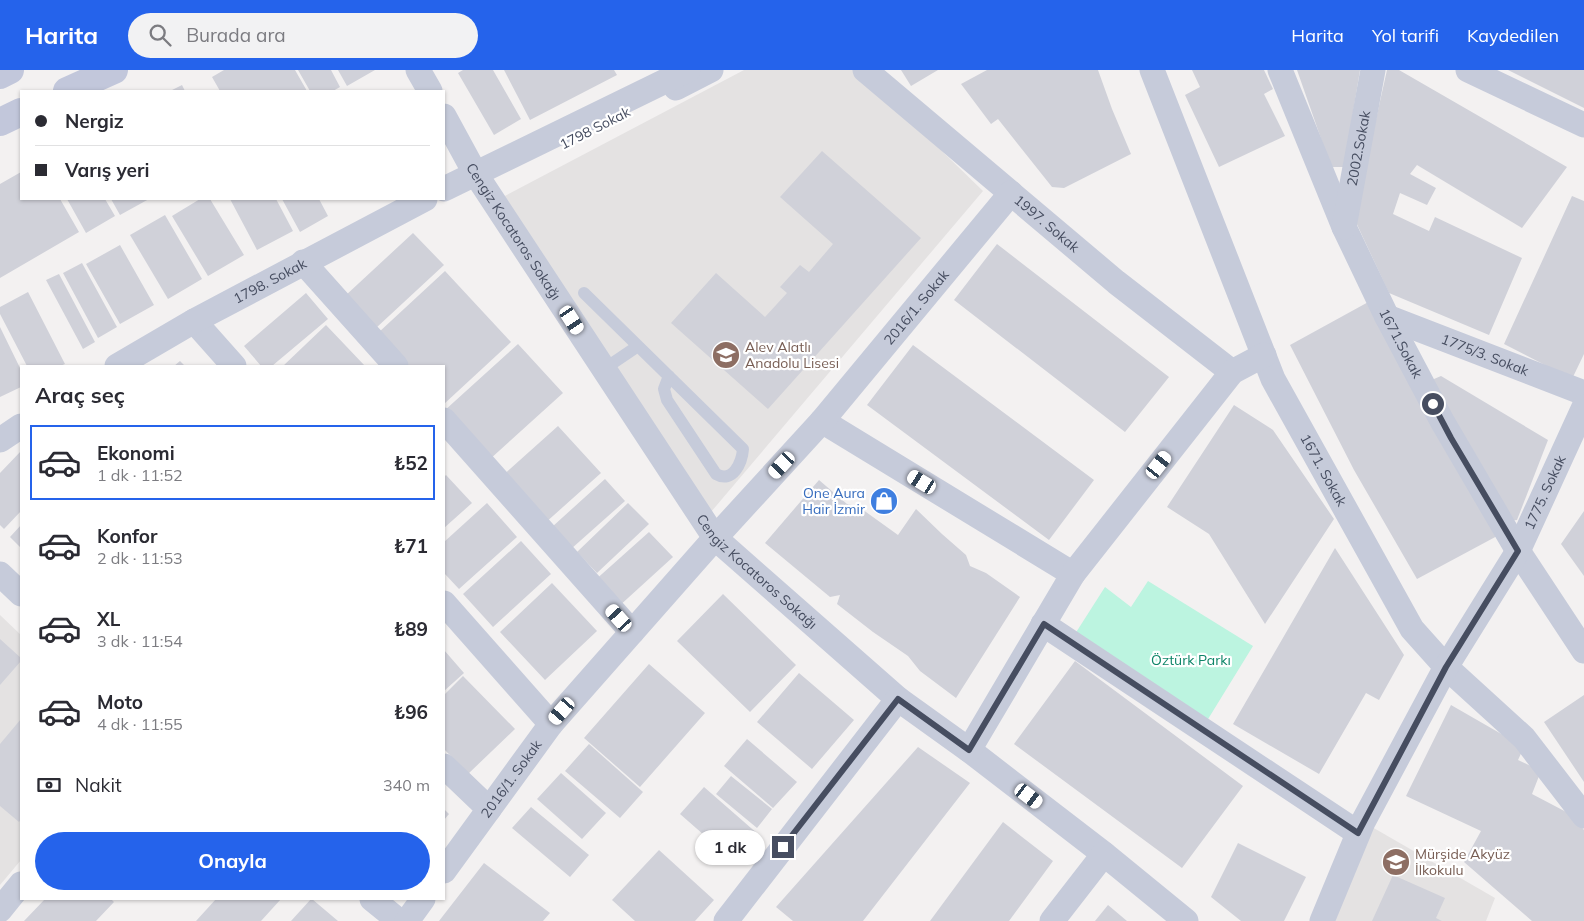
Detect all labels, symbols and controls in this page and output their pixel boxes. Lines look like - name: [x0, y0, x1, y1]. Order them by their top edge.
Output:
- search box: [128, 13, 478, 58]
- text: Harita: [25, 20, 98, 50]
- icon: search: [146, 21, 174, 49]
- text: Burada ara: [186, 23, 286, 47]
- text: Harita: [1291, 24, 1344, 47]
- text: Yol tarifi: [1372, 24, 1439, 47]
- text: Kaydedilen: [1467, 24, 1559, 47]
- street label: 1798 Sokak: [557, 102, 634, 153]
- street label: 2002.Sokak: [1343, 108, 1374, 188]
- text: Nergiz: [65, 109, 124, 133]
- text: Varış yeri: [65, 158, 149, 182]
- street label: Cengiz Kocatoros Sokağı: [462, 160, 565, 303]
- street label: 1997. Sokak: [1010, 191, 1084, 257]
- street label: 1798. Sokak: [230, 254, 310, 308]
- street label: 2016/1. Sokak: [880, 265, 953, 349]
- car: [557, 303, 586, 337]
- street label: 1671.Sokak: [1375, 305, 1427, 382]
- street label: 1775/3. Sokak: [1439, 330, 1532, 380]
- place label: Alev Alatlı Anadolu Lisesi: [745, 338, 839, 372]
- school or university icon: Alev Alatlı Anadolu Lisesi: [711, 340, 741, 370]
- text: Araç seç: [35, 381, 125, 409]
- route start: [1422, 393, 1444, 415]
- street label: 1671. Sokak: [1296, 431, 1351, 510]
- icon: car: [37, 440, 82, 485]
- text: Ekonomi: [97, 441, 175, 465]
- car: [766, 449, 797, 481]
- car: [1143, 449, 1174, 481]
- text: ₺52: [394, 451, 428, 475]
- street label: 1775. Sokak: [1520, 452, 1570, 532]
- text: 1 dk · 11:52: [97, 465, 183, 485]
- car: [905, 468, 938, 496]
- place label: One Aura Hair İzmir: [802, 484, 866, 518]
- shop icon: One Aura Hair İzmir: [869, 486, 899, 516]
- street label: Cengiz Kocatoros Sokağı: [693, 511, 821, 633]
- icon: car: [37, 523, 82, 568]
- text: Konfor: [97, 524, 158, 548]
- text: ₺71: [394, 534, 428, 558]
- text: 2 dk · 11:53: [97, 548, 183, 568]
- car: [603, 602, 634, 634]
- icon: car: [37, 606, 82, 651]
- text: XL: [97, 607, 120, 631]
- text: ₺89: [394, 617, 428, 641]
- text: 3 dk · 11:54: [97, 631, 183, 651]
- park label: Öztürk Parkı: [1151, 651, 1231, 669]
- icon: car: [37, 689, 82, 734]
- text: Moto: [97, 690, 143, 714]
- car: [546, 695, 577, 727]
- text: ₺96: [394, 700, 428, 724]
- text: 4 dk · 11:55: [97, 714, 183, 734]
- street label: 2016/1. Sokak: [477, 736, 546, 821]
- icon: cash: [35, 771, 63, 799]
- text: Nakit: [75, 773, 122, 797]
- text: 340 m: [383, 775, 430, 795]
- car: [1012, 781, 1045, 811]
- callout: 1 dk: [696, 830, 766, 864]
- button: Onayla: [35, 832, 430, 890]
- route end: [772, 836, 794, 858]
- text: 1 dk: [714, 837, 746, 857]
- place label: Mürşide Akyüz İlkokulu: [1415, 845, 1510, 879]
- school or university icon: Mürşide Akyüz İlkokulu: [1381, 847, 1411, 877]

